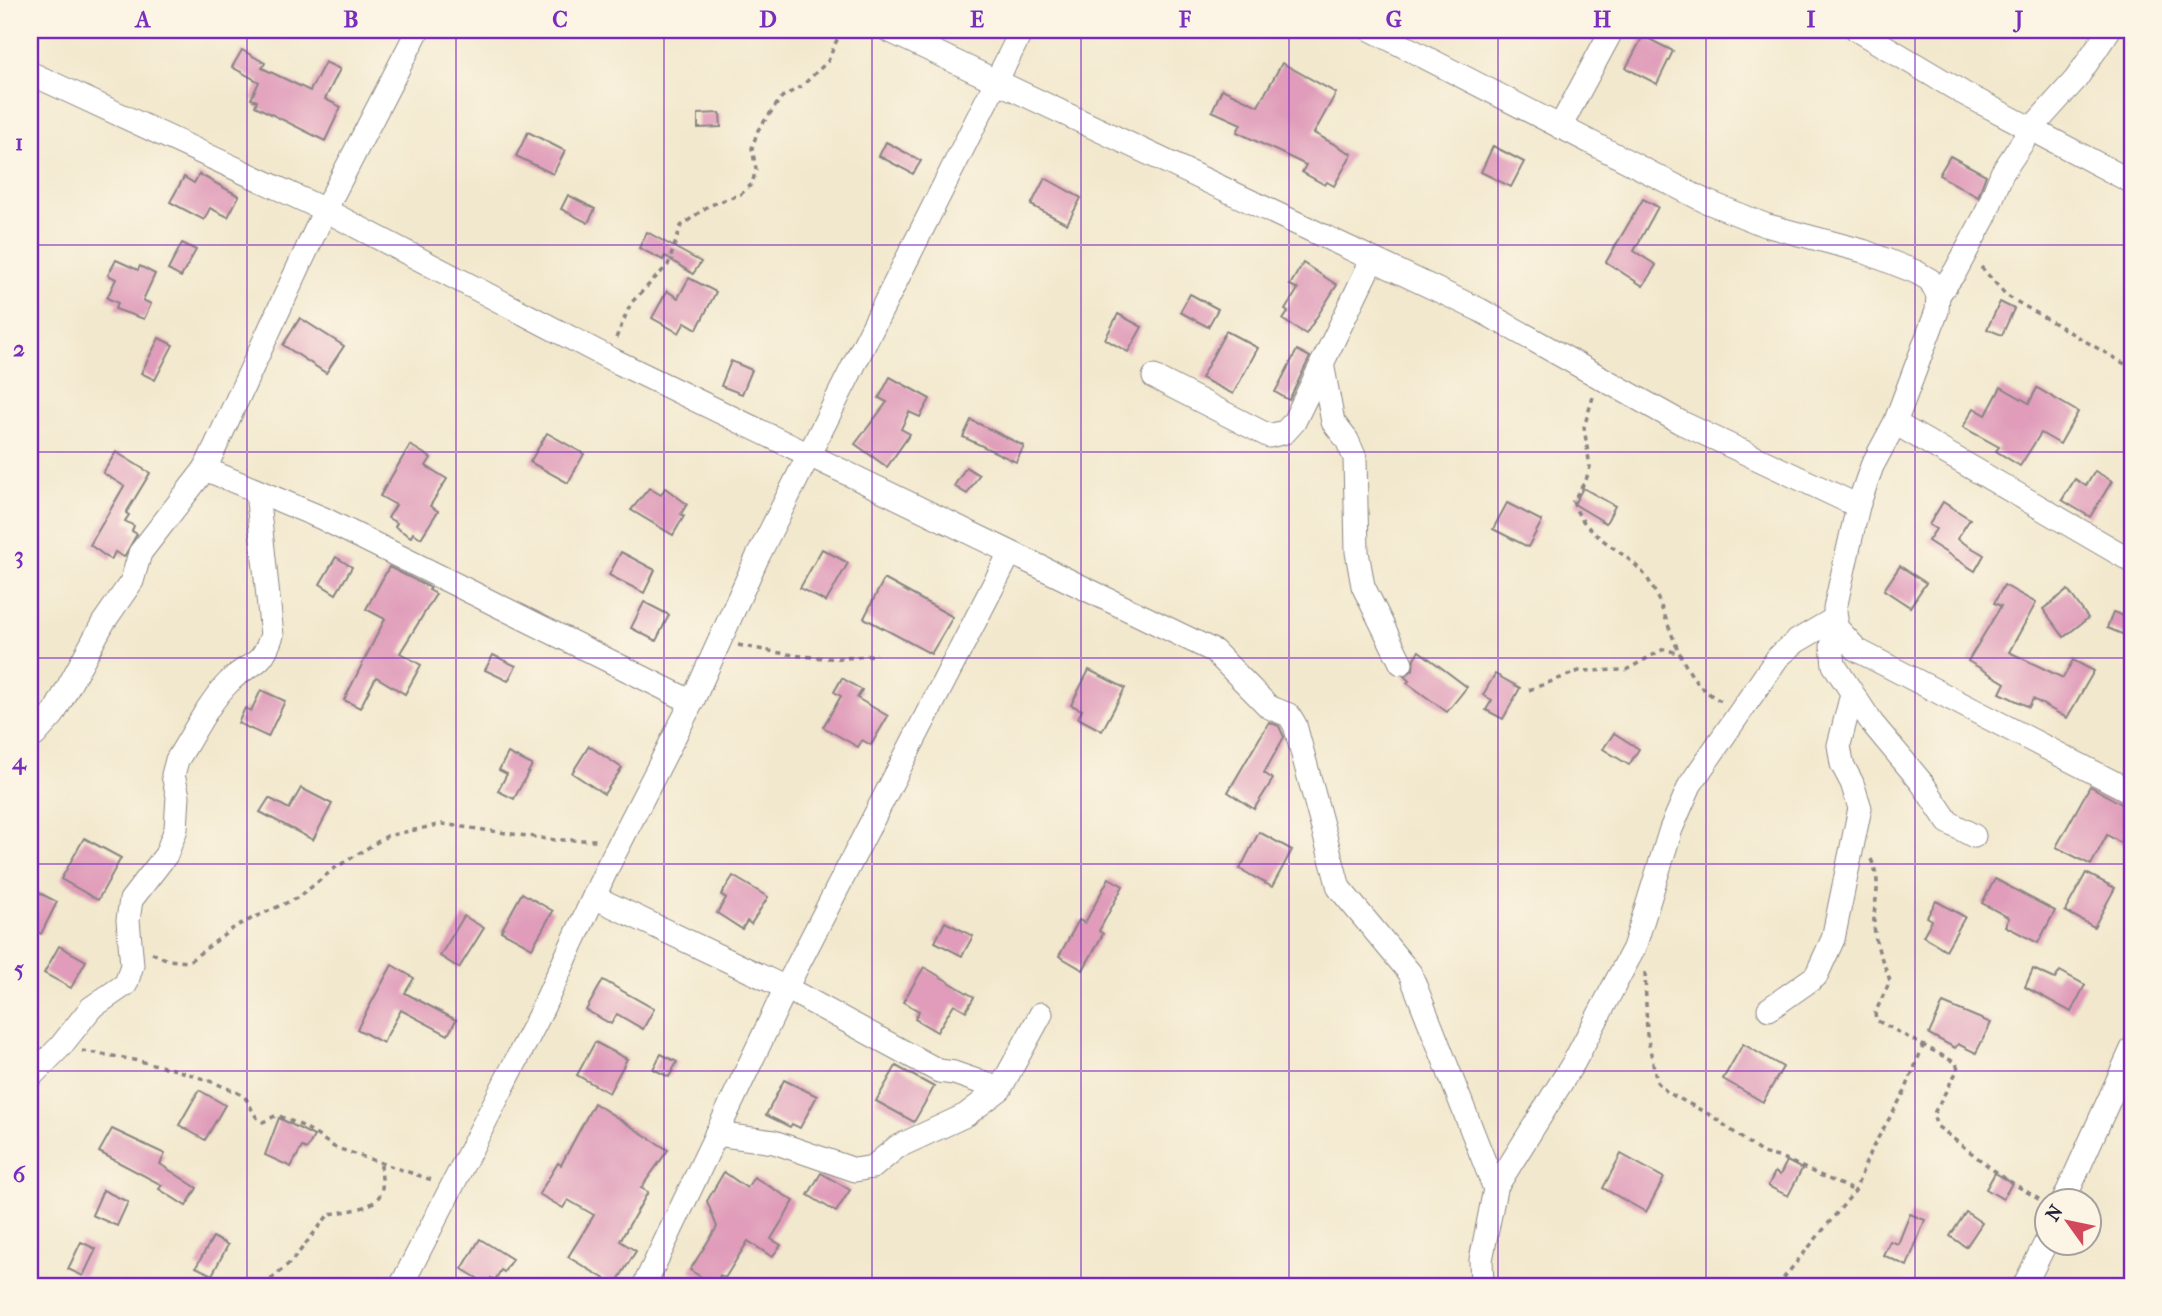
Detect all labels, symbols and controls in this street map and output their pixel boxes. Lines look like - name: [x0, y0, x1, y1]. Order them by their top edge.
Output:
- text: A: [134, 6, 152, 33]
- text: B: [344, 6, 359, 33]
- text: C: [552, 6, 568, 33]
- text: D: [759, 6, 777, 33]
- text: E: [970, 6, 984, 33]
- text: F: [1178, 6, 1192, 33]
- text: G: [1386, 6, 1402, 33]
- text: H: [1593, 6, 1611, 33]
- text: I: [1807, 6, 1816, 33]
- text: J: [2013, 6, 2024, 33]
- text: 1: [15, 129, 23, 156]
- text: 2: [13, 335, 25, 362]
- text: 3: [14, 542, 24, 569]
- text: 4: [11, 748, 27, 775]
- text: 5: [14, 955, 24, 982]
- text: 6: [13, 1161, 26, 1188]
- north arrow: [2032, 1186, 2102, 1256]
- text: N: [2041, 1201, 2068, 1225]

